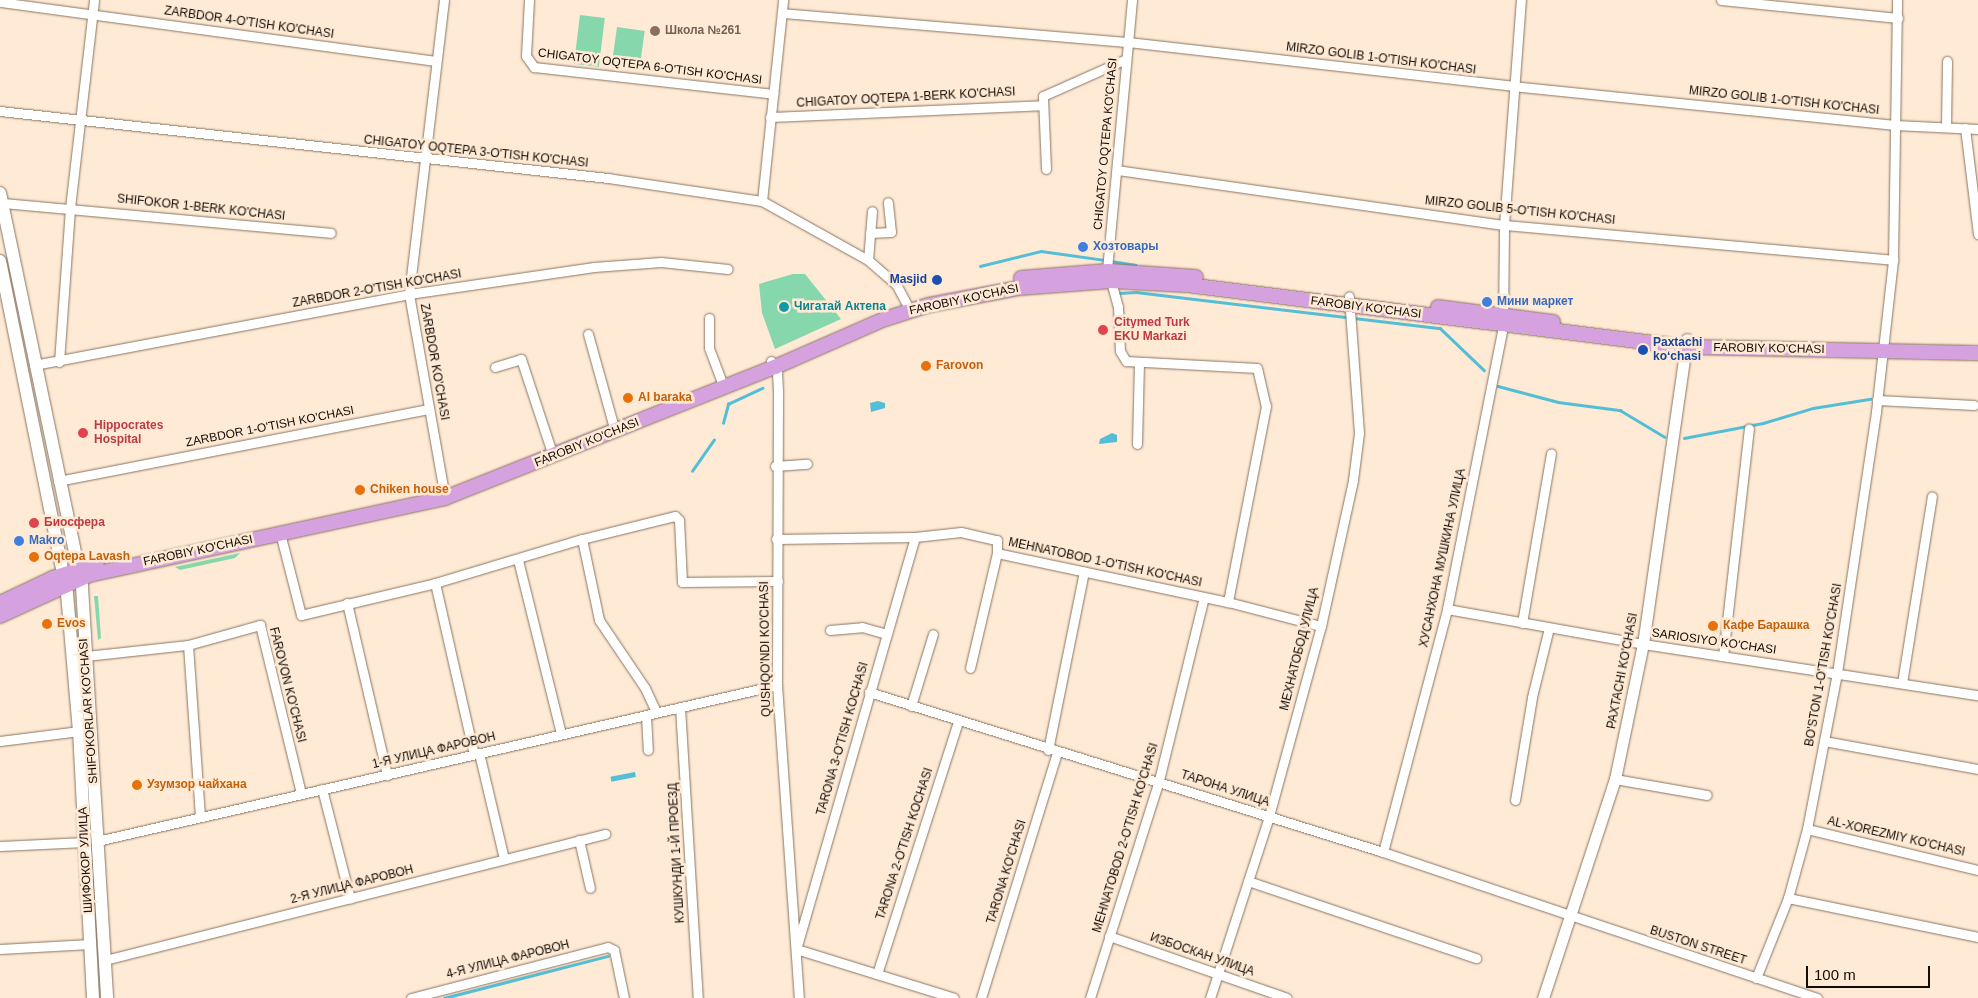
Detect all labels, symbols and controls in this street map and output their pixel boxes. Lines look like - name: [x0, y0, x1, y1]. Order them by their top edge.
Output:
- street label: ZARBDOR 4-O'TISH KO'CHASI: [163, 4, 335, 42]
- place label: Школа №261: [665, 24, 741, 38]
- marker: Школа №261: [649, 25, 661, 37]
- street label: MIRZO GOLIB 1-O'TISH KO'CHASI: [1285, 40, 1477, 78]
- street label: CHIGATOY OQTEPA 6-O'TISH KO'CHASI: [537, 46, 763, 88]
- street label: CHIGATOY OQTEPA KO'CHASI: [1091, 57, 1121, 231]
- street label: MIRZO GOLIB 1-O'TISH KO'CHASI: [1688, 84, 1880, 118]
- street label: CHIGATOY OQTEPA 1-BERK KO'CHASI: [796, 85, 1016, 111]
- street label: CHIGATOY OQTEPA 3-O'TISH KO'CHASI: [363, 133, 589, 171]
- street label: SHIFOKOR 1-BERK KO'CHASI: [116, 192, 286, 224]
- street label: MIRZO GOLIB 5-O'TISH KO'CHASI: [1424, 194, 1616, 228]
- place label: Хозтовары: [1093, 240, 1159, 254]
- marker: Хозтовары: [1077, 241, 1089, 253]
- street label: ZARBDOR 2-O'TISH KO'CHASI: [291, 267, 463, 311]
- place label: Masjid: [890, 273, 927, 287]
- marker: Masjid: [931, 274, 943, 286]
- street label: FAROBIY KO'CHASI: [908, 281, 1020, 319]
- street label: FAROBIY KO'CHASI: [1310, 294, 1422, 322]
- place label: Мини маркет: [1497, 295, 1573, 309]
- marker: Мини маркет: [1481, 296, 1493, 308]
- place label: Чигатай Актепа: [794, 300, 886, 314]
- marker: Чигатай Актепа: [778, 301, 790, 313]
- street label: ZARBDOR KO'CHASI: [417, 302, 451, 422]
- place label: Citymed Turk EKU Markazi: [1114, 316, 1190, 344]
- marker: Citymed Turk EKU Markazi: [1096, 323, 1110, 337]
- place label: Paxtachi koʻchasi: [1653, 336, 1702, 364]
- street label: FAROBIY KO'CHASI: [1713, 341, 1825, 357]
- marker: Paxtachi koʻchasi: [1637, 344, 1649, 356]
- place label: Farovon: [936, 359, 983, 373]
- marker: Farovon: [920, 360, 932, 372]
- place label: Al baraka: [638, 391, 692, 405]
- marker: Al baraka: [622, 392, 634, 404]
- street label: ZARBDOR 1-O'TISH KO'CHASI: [185, 404, 355, 450]
- street label: FAROBIY KO'CHASI: [533, 415, 641, 471]
- place label: Hippocrates Hospital: [94, 419, 163, 447]
- marker: Hippocrates Hospital: [76, 426, 90, 440]
- street label: ХУСАНХОНА МУШКИНА УЛИЦА: [1417, 467, 1469, 649]
- place label: Chiken house: [370, 483, 449, 497]
- marker: Chiken house: [354, 484, 366, 496]
- place label: Биосфера: [44, 516, 105, 530]
- marker: Биосфера: [28, 517, 40, 529]
- street label: FAROBIY KO'CHASI: [142, 532, 254, 570]
- place label: Makro: [29, 534, 64, 548]
- marker: Makro: [13, 535, 25, 547]
- street label: MEHNATOBOD 1-O'TISH KO'CHASI: [1007, 535, 1203, 591]
- place label: Oqtepa Lavash: [44, 550, 130, 564]
- marker: Oqtepa Lavash: [28, 551, 40, 563]
- street label: QUSHQO'NDI KO'CHASI: [758, 581, 774, 717]
- street label: BO'STON 1-O'TISH KO'CHASI: [1803, 582, 1845, 748]
- street label: МЕХНАТОБОД УЛИЦА: [1278, 586, 1322, 712]
- street label: PAXTACHI KO'CHASI: [1605, 612, 1641, 730]
- place label: Evos: [57, 617, 86, 631]
- marker: Evos: [41, 618, 53, 630]
- place label: Кафе Барашка: [1723, 619, 1809, 633]
- marker: Кафе Барашка: [1707, 620, 1719, 632]
- street label: FAROVON KO'CHASI: [266, 626, 308, 744]
- street label: SARIOSIYO KO'CHASI: [1651, 626, 1777, 658]
- street label: SHIFOKORLAR KO'CHASI: [77, 638, 101, 784]
- street label: TARONA 3-O'TISH KOCHASI: [814, 660, 872, 818]
- street label: 1-Я УЛИЦА ФАРОВОН: [371, 730, 497, 772]
- street label: MEHNATOBOD 2-O'TISH KO'CHASI: [1090, 741, 1162, 935]
- street label: TARONA 2-O'TISH KOCHASI: [874, 766, 936, 922]
- street label: ТАРОНА УЛИЦА: [1179, 768, 1271, 810]
- place label: Узумзор чайхана: [147, 778, 247, 792]
- marker: Узумзор чайхана: [131, 779, 143, 791]
- street label: КУШКУНДИ 1-Й ПРОЕЗД: [666, 782, 688, 924]
- street label: ШИФОКОР УЛИЦА: [76, 807, 96, 913]
- street label: AL-XOREZMIY KO'CHASI: [1826, 814, 1966, 860]
- street label: TARONA KO'CHASI: [984, 818, 1030, 926]
- street label: 2-Я УЛИЦА ФАРОВОН: [289, 863, 415, 907]
- street label: BUSTON STREET: [1648, 924, 1748, 968]
- street label: ИЗБОСКАН УЛИЦА: [1148, 930, 1256, 980]
- street label: 4-Я УЛИЦА ФАРОВОН: [445, 938, 571, 982]
- scale bar: [1808, 956, 1932, 988]
- text: 100 m: [1814, 966, 1856, 983]

